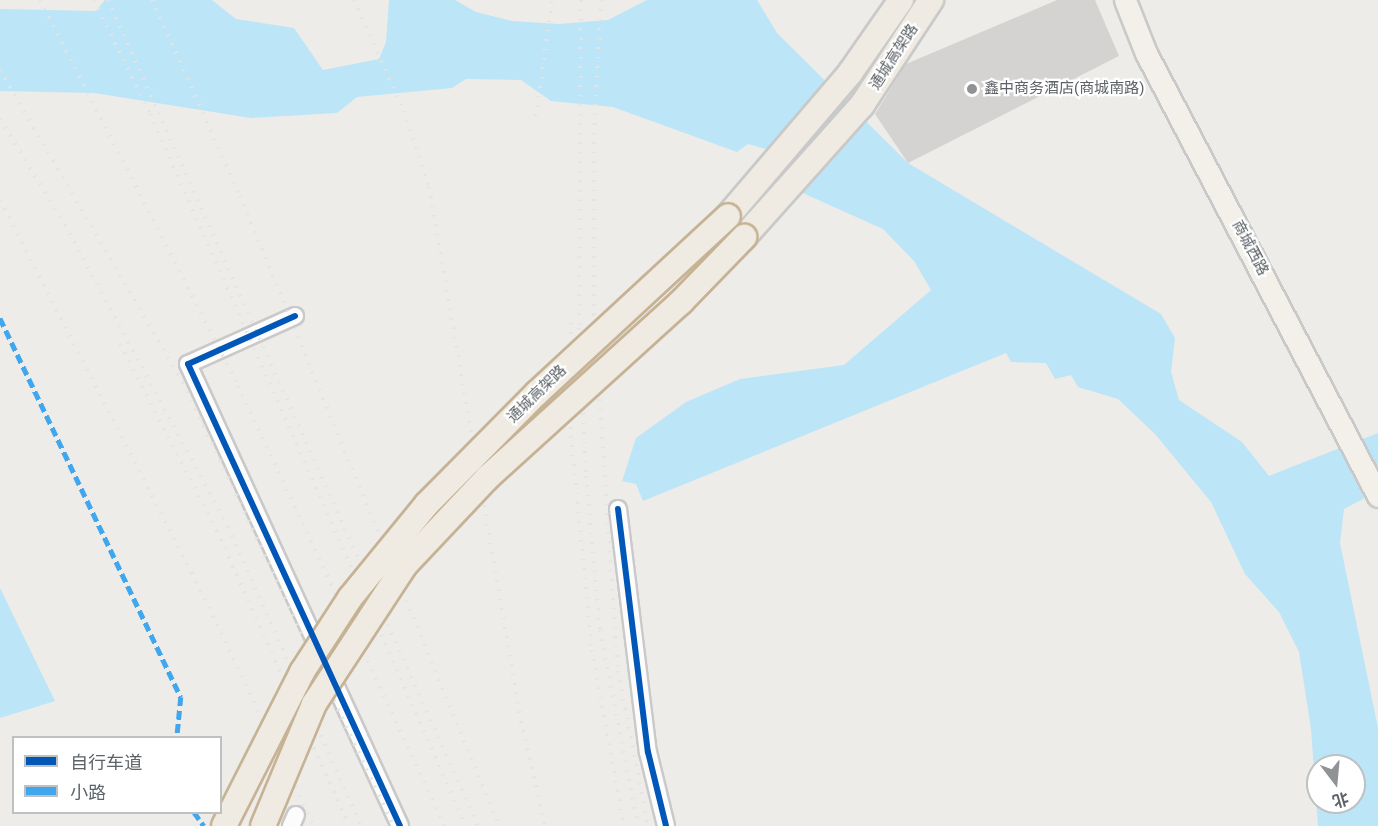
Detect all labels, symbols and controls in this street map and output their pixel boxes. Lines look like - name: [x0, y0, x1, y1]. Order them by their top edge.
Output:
- street label: 通城高架路: [866, 21, 922, 93]
- place label: 鑫中商务酒店(商城南路): [984, 80, 1144, 98]
- marker: 鑫中商务酒店(商城南路): [965, 82, 979, 96]
- street label: 商城西路: [1228, 217, 1272, 279]
- street label: 通城高架路: [504, 361, 570, 427]
- legend: [12, 736, 222, 814]
- text: 自行车道: [70, 752, 142, 773]
- north arrow: [1306, 754, 1366, 814]
- text: 小路: [70, 782, 106, 803]
- text: 北: [1330, 789, 1351, 811]

